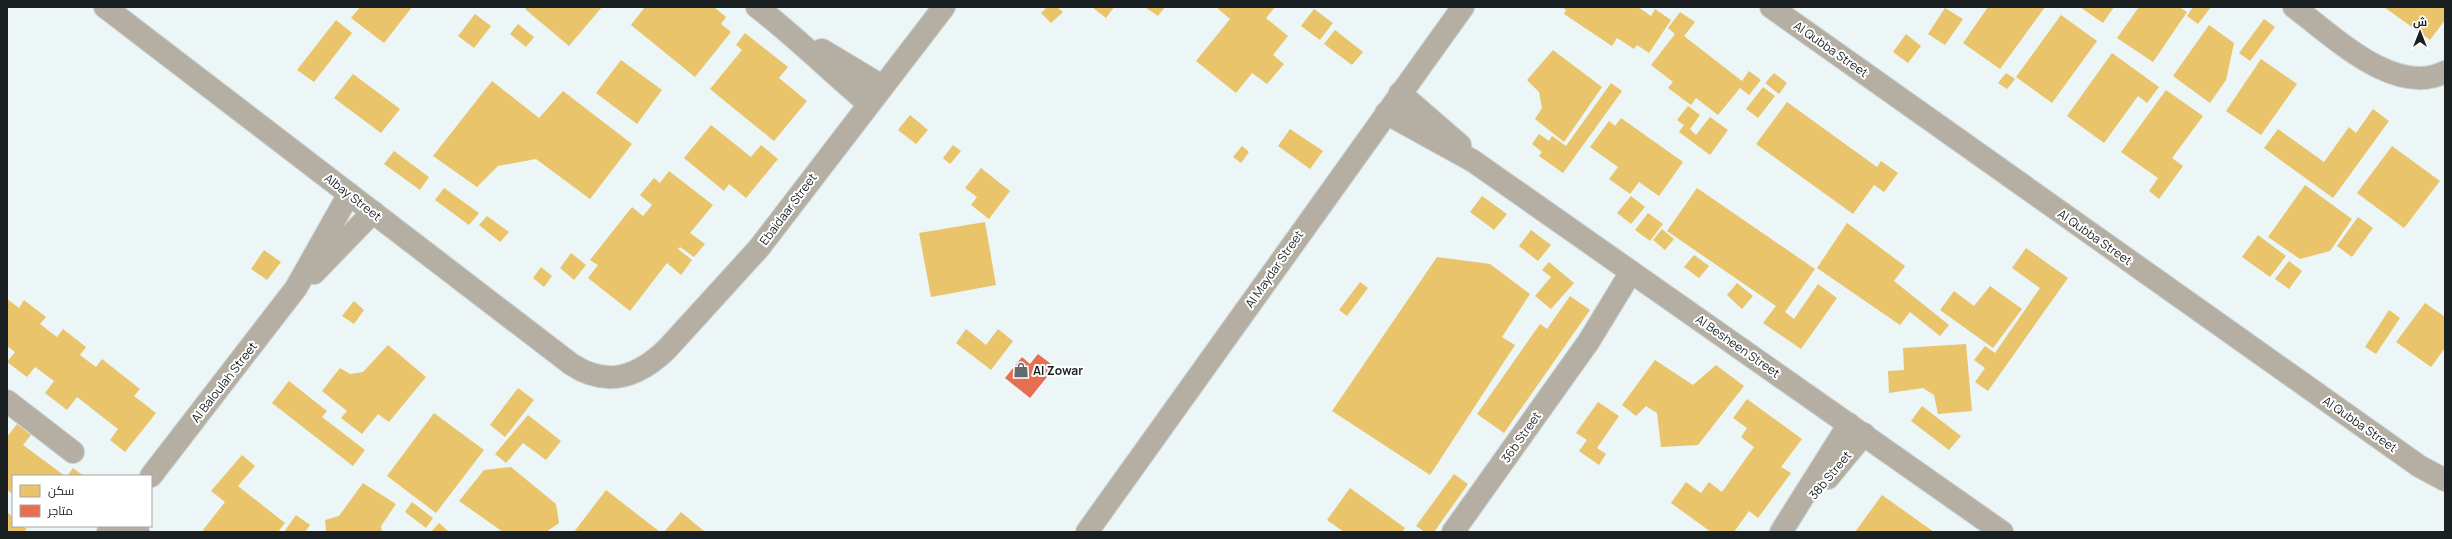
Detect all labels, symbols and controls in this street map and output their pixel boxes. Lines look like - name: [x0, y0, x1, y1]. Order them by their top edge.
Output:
- north arrow: [2400, 12, 2440, 52]
- text: ش: [2413, 14, 2427, 29]
- street label: Al Qubba Street: [1790, 17, 1872, 81]
- street label: Albay Street: [321, 169, 385, 225]
- street label: Ebaidaar Street: [755, 169, 821, 248]
- street label: Al Qubba Street: [2054, 205, 2136, 269]
- street label: Al Maydar Street: [1241, 227, 1307, 311]
- street label: Al Besheen Street: [1692, 311, 1784, 382]
- street label: Al Baloulah Street: [187, 338, 261, 426]
- shop icon: Al Zowar: [1012, 361, 1030, 379]
- place label: Al Zowar: [1033, 362, 1083, 379]
- street label: Al Qubba Street: [2319, 392, 2401, 456]
- street label: 36b Street: [1497, 408, 1545, 466]
- street label: 38b Street: [1805, 447, 1855, 503]
- legend: [12, 475, 152, 527]
- text: سكن: [48, 482, 74, 499]
- text: متاجر: [47, 502, 73, 519]

